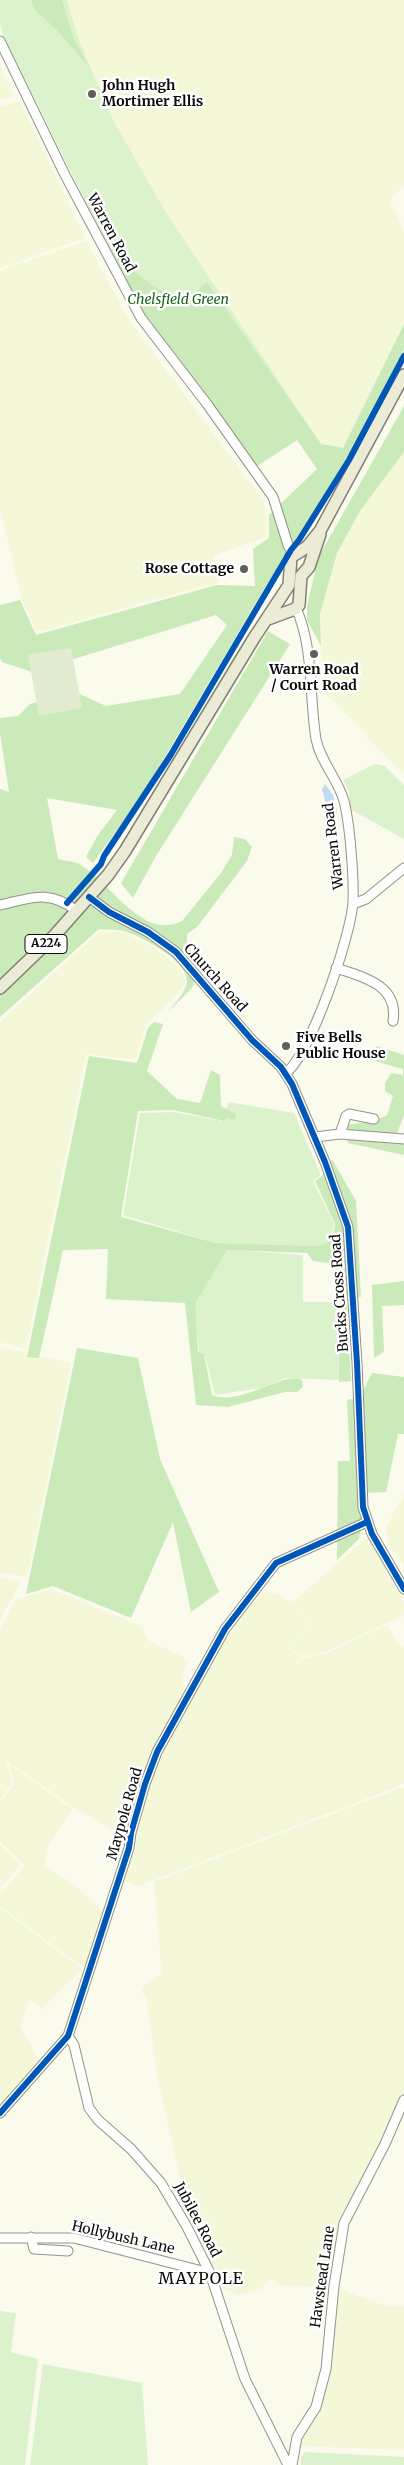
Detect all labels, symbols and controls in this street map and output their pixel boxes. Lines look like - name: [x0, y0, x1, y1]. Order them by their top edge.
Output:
- place label: John Hugh Mortimer Ellis: [102, 78, 203, 110]
- marker: John Hugh Mortimer Ellis: [86, 88, 98, 100]
- street label: Warren Road: [83, 191, 139, 275]
- park label: Chelsfield Green: [127, 292, 229, 308]
- place label: Rose Cottage: [145, 561, 234, 577]
- marker: Rose Cottage: [238, 563, 250, 575]
- marker: Warren Road / Court Road: [308, 648, 320, 660]
- place label: Warren Road / Court Road: [269, 662, 359, 694]
- street label: Warren Road: [320, 802, 348, 890]
- road number: A224: [25, 934, 67, 954]
- street label: Church Road: [180, 940, 250, 1016]
- place label: Five Bells Public House: [296, 1030, 386, 1062]
- marker: Five Bells Public House: [280, 1040, 292, 1052]
- street label: Bucks Cross Road: [328, 1233, 352, 1353]
- street label: Maypole Road: [104, 1766, 146, 1862]
- street label: Jubilee Road: [170, 2180, 224, 2260]
- street label: Hollybush Lane: [70, 2218, 176, 2258]
- street label: Hawstead Lane: [308, 2225, 338, 2329]
- district label: MAYPOLE: [157, 2269, 245, 2289]

